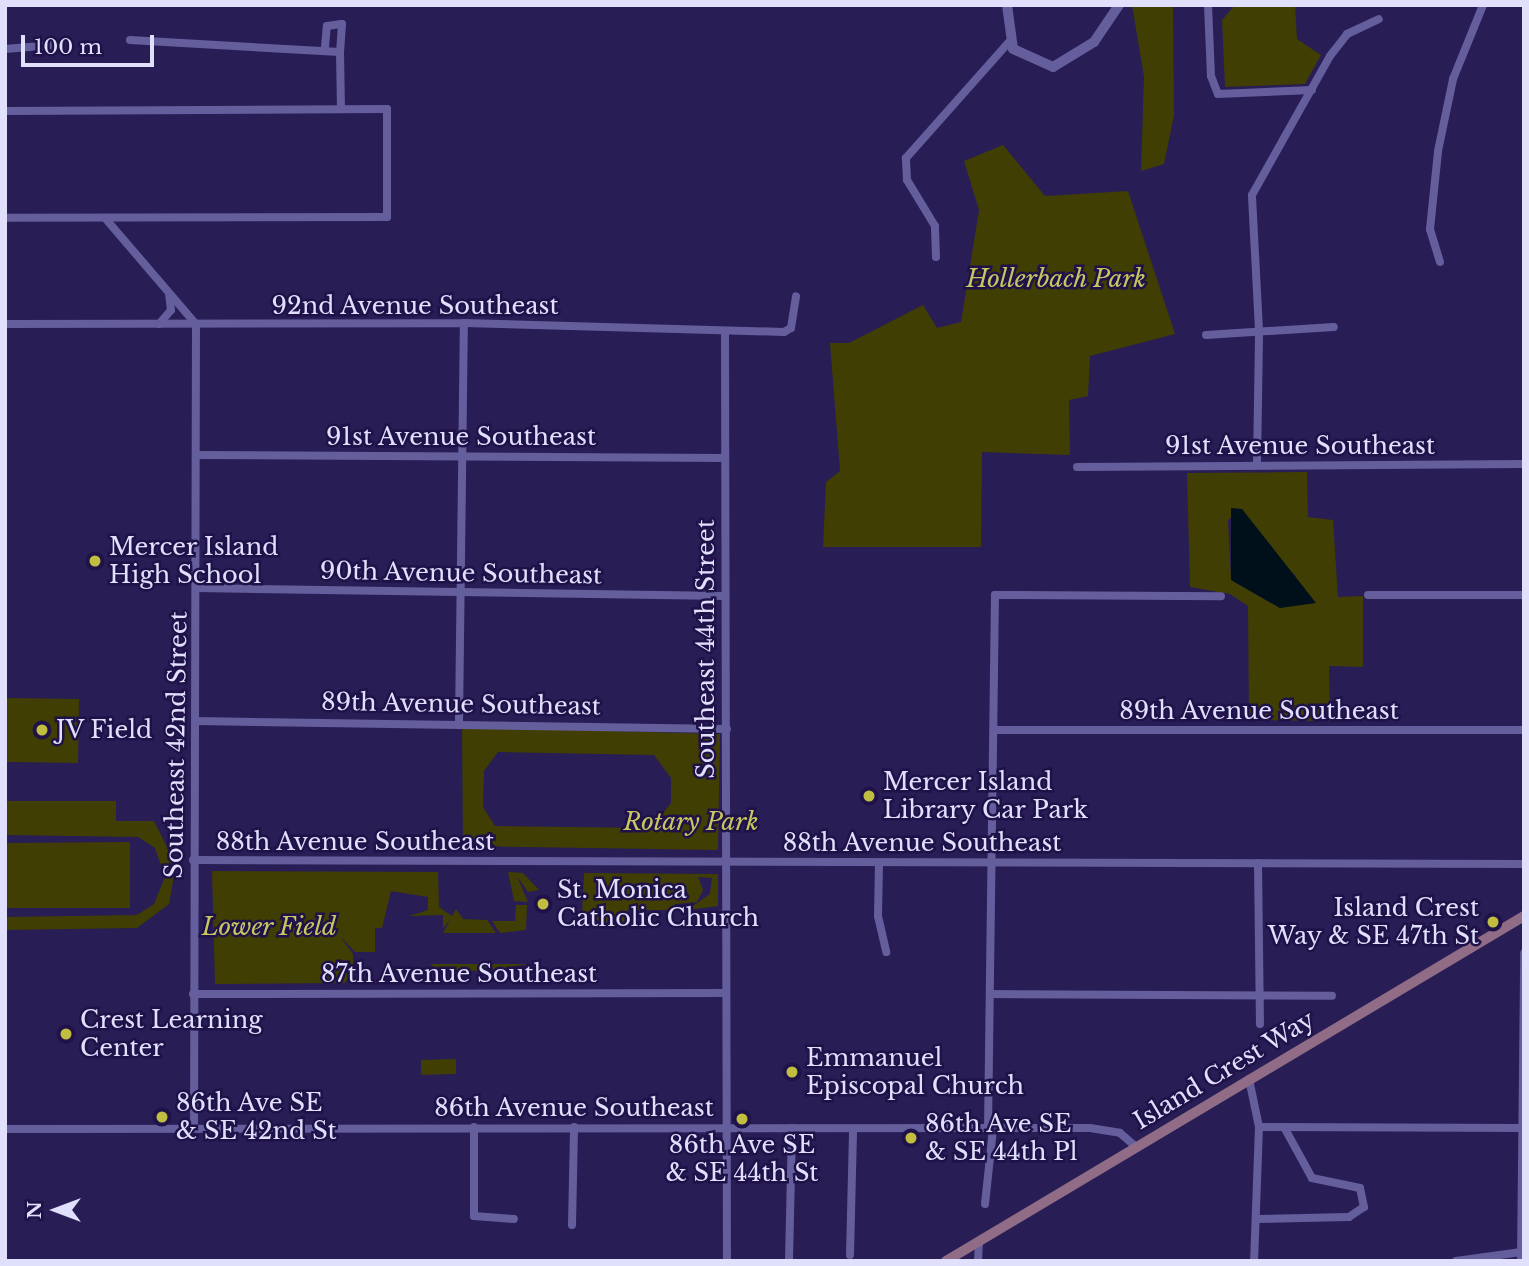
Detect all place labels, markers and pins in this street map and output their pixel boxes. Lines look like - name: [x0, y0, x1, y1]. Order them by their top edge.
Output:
- place label: Mercer Island High School: [109, 533, 279, 589]
- marker: Mercer Island High School: [87, 553, 103, 569]
- place label: JV Field: [56, 716, 153, 744]
- marker: JV Field: [34, 722, 50, 738]
- place label: Mercer Island Library Car Park: [883, 768, 1089, 824]
- marker: Mercer Island Library Car Park: [861, 788, 877, 804]
- place label: St. Monica Catholic Church: [557, 876, 759, 932]
- place label: Island Crest Way & SE 47th St: [1267, 894, 1479, 950]
- marker: St. Monica Catholic Church: [535, 896, 551, 912]
- marker: Island Crest Way & SE 47th St: [1485, 914, 1501, 930]
- place label: Crest Learning Center: [80, 1006, 263, 1062]
- marker: Crest Learning Center: [58, 1026, 74, 1042]
- place label: Emmanuel Episcopal Church: [806, 1044, 1024, 1100]
- marker: Emmanuel Episcopal Church: [784, 1064, 800, 1080]
- place label: 86th Ave SE & SE 42nd St: [176, 1089, 337, 1145]
- marker: 86th Ave SE & SE 42nd St: [154, 1109, 170, 1125]
- place label: 86th Ave SE & SE 44th Pl: [925, 1110, 1078, 1166]
- marker: 86th Ave SE & SE 44th St: [734, 1111, 750, 1127]
- marker: 86th Ave SE & SE 44th Pl: [903, 1130, 919, 1146]
- place label: 86th Ave SE & SE 44th St: [666, 1131, 818, 1187]

